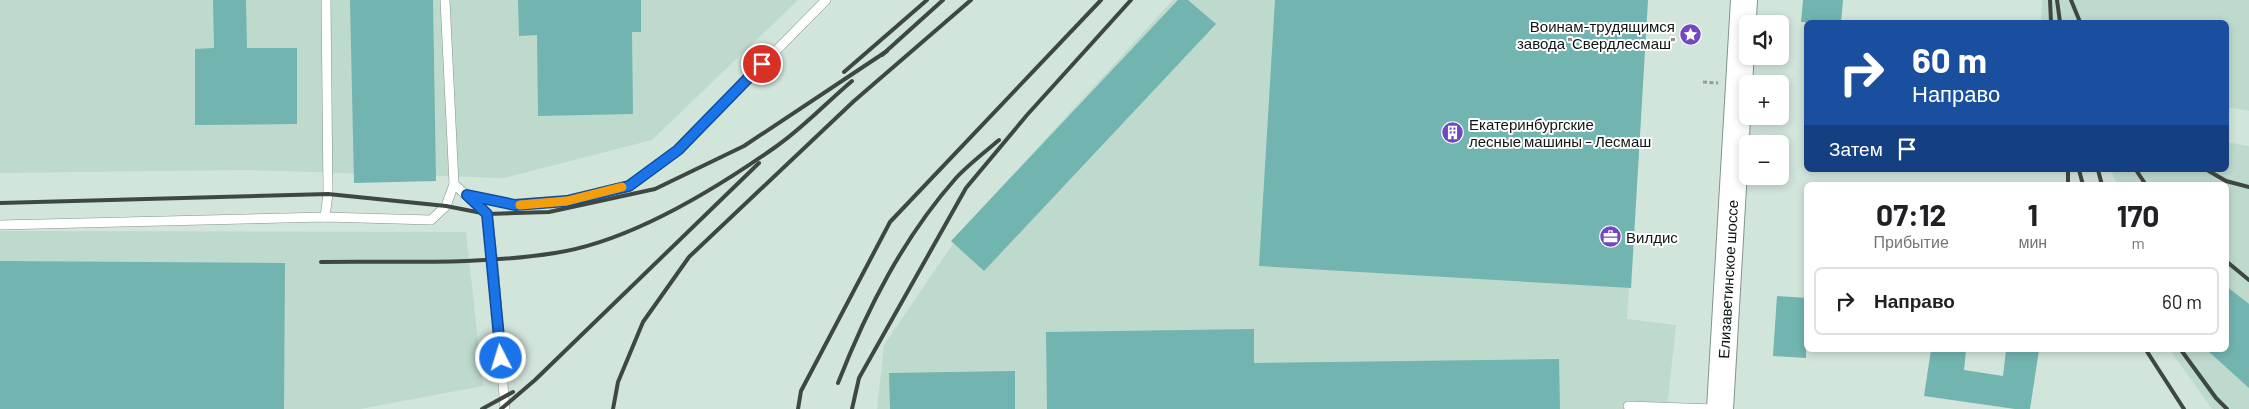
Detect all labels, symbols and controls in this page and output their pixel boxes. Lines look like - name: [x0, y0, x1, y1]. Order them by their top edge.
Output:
- map controls: [1739, 15, 1789, 185]
- button: sound: [1739, 15, 1789, 65]
- place label: Воинам-трудящимся завода "Свердлесмаш": [1517, 17, 1675, 52]
- place icon: Воинам-трудящимся завода "Свердлесмаш": [1679, 23, 1703, 47]
- text: 60 m: [1912, 38, 1987, 80]
- icon: right: [1829, 40, 1894, 105]
- pin: [741, 43, 783, 85]
- icon: arrive: [748, 50, 776, 78]
- button: +: [1739, 75, 1789, 125]
- text: Направо: [1912, 80, 2000, 106]
- place label: Екатеринбургские лесные машины – Лесмаш: [1469, 115, 1651, 150]
- building icon: Екатеринбургские лесные машины – Лесмаш: [1441, 121, 1465, 145]
- button: −: [1739, 135, 1789, 185]
- icon: arrive: [1893, 135, 1921, 163]
- text: Затем: [1829, 137, 1883, 160]
- text: 07:12: [1876, 196, 1946, 232]
- text: 1: [2027, 196, 2038, 232]
- text: 170: [2117, 197, 2159, 233]
- street label: Елизаветинское шоссе: [1714, 199, 1741, 359]
- office icon: Вилдис: [1598, 225, 1622, 249]
- place label: Вилдис: [1626, 228, 1678, 246]
- text: Прибытие: [1874, 232, 1949, 251]
- text: мин: [2018, 232, 2047, 251]
- text: m: [2131, 233, 2145, 252]
- icon: right: [1831, 287, 1859, 315]
- text: Направо: [1874, 289, 1955, 312]
- text: 60 m: [2162, 290, 2202, 313]
- position arrow: [474, 331, 526, 383]

